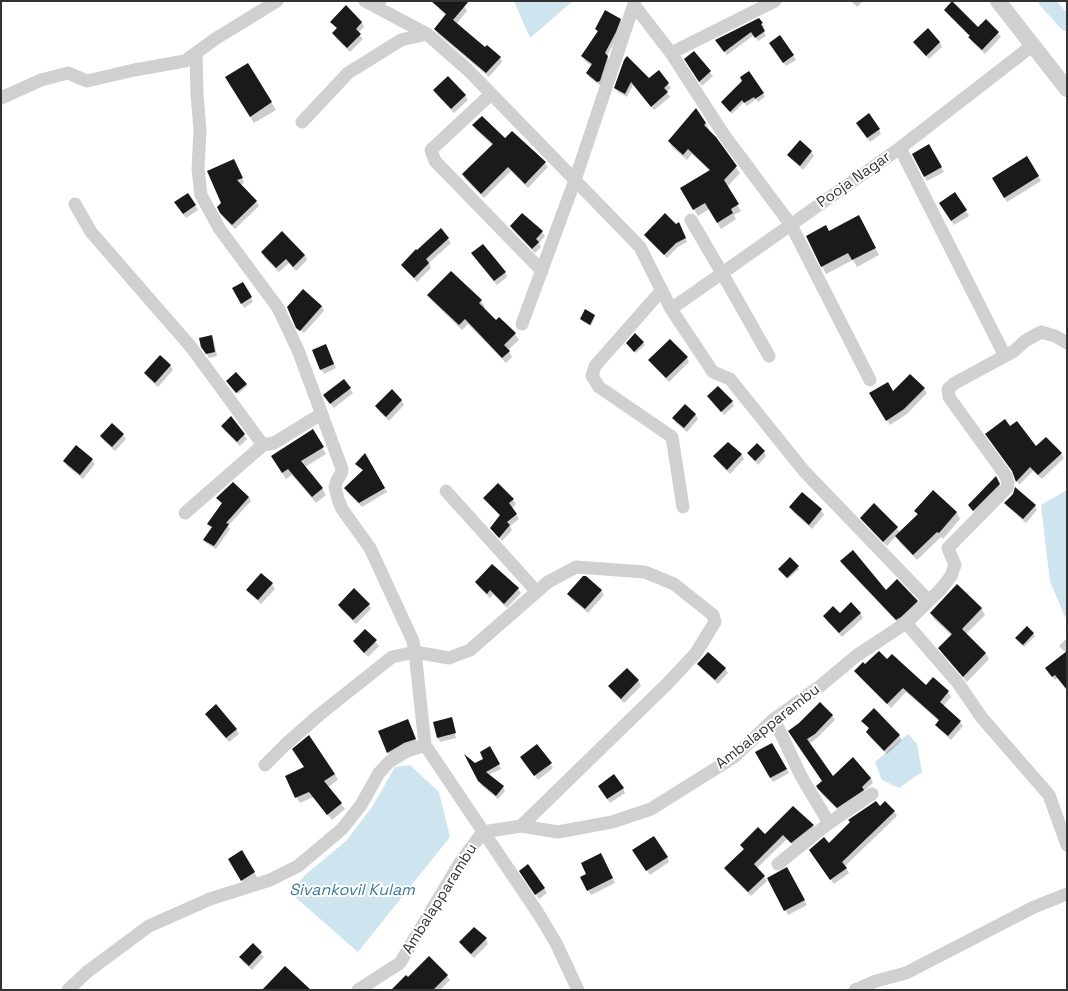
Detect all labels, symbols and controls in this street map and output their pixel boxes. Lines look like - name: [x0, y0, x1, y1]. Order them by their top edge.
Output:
- street label: Pooja Nagar: [814, 148, 894, 212]
- street label: Ambalapparambu: [713, 681, 823, 773]
- street label: Ambalapparambu: [399, 841, 481, 957]
- water label: Sivankovil Kulam: [289, 881, 415, 901]

